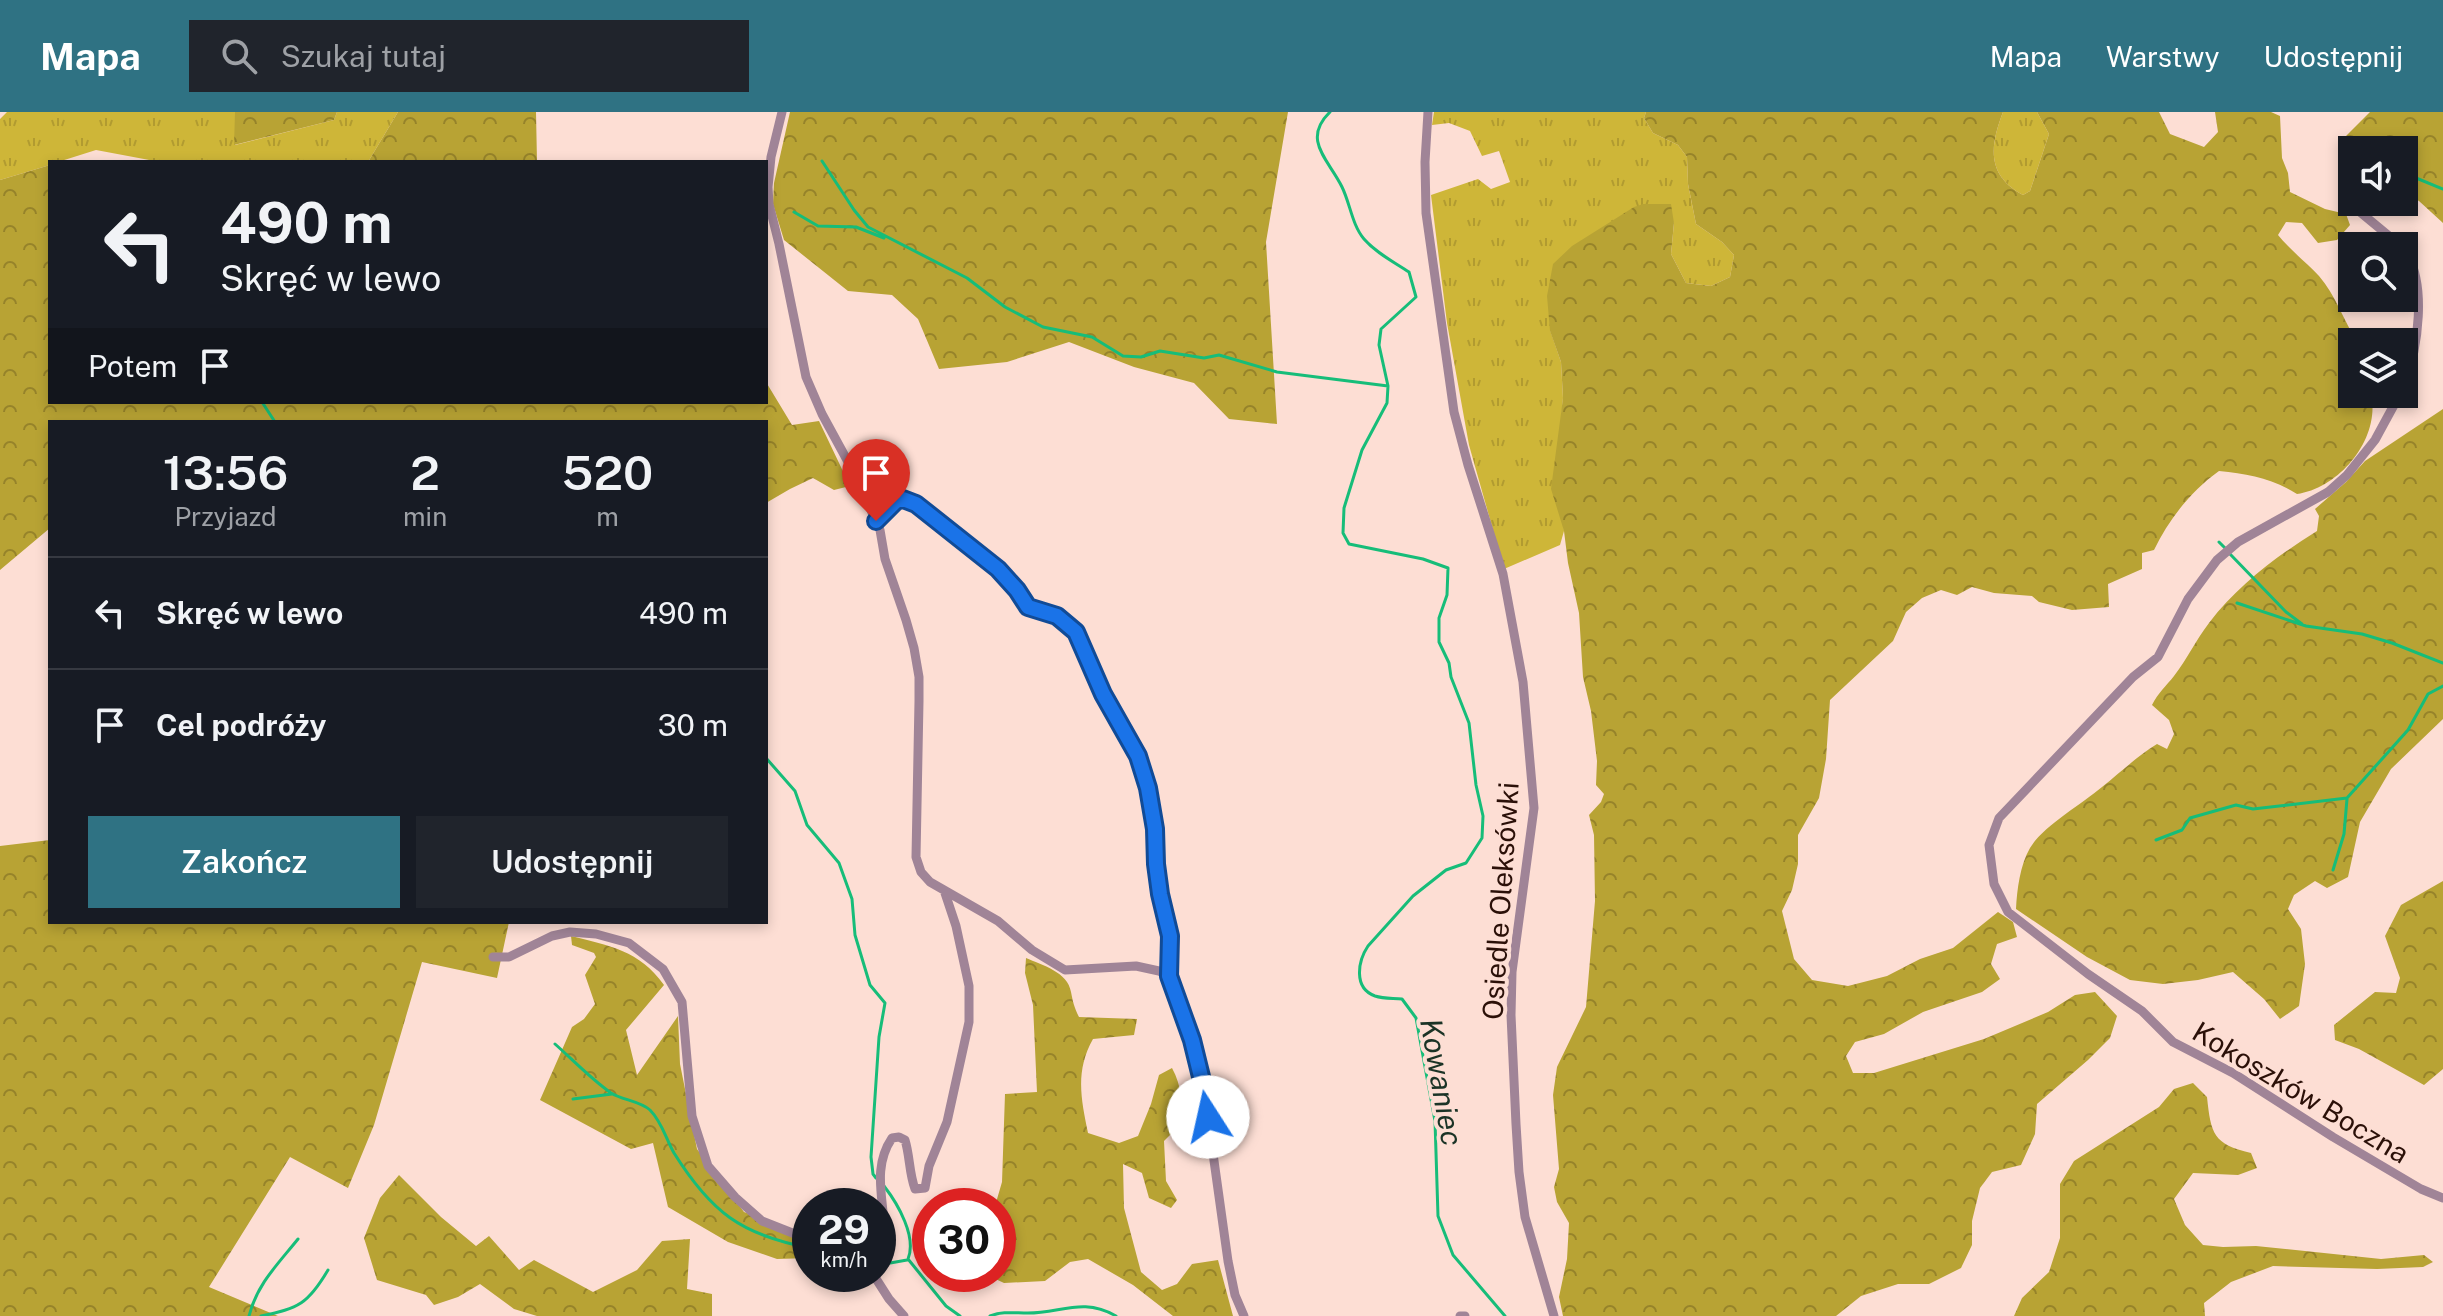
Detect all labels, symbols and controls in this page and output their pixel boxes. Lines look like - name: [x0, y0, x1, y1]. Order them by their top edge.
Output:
- search box: [189, 20, 749, 92]
- text: Mapa: [40, 34, 141, 79]
- icon: search: [217, 34, 261, 78]
- text: Szukaj tutaj: [281, 38, 446, 74]
- text: Mapa: [1990, 40, 2062, 73]
- text: Warstwy: [2106, 40, 2220, 73]
- text: Udostępnij: [2264, 40, 2403, 73]
- map controls: [2338, 136, 2418, 408]
- button: sound: [2338, 136, 2418, 216]
- text: 490 m: [220, 190, 392, 256]
- icon: left: [88, 192, 192, 296]
- button: search: [2338, 232, 2418, 312]
- text: Skręć w lewo: [220, 257, 441, 299]
- button: layers: [2338, 328, 2418, 408]
- icon: arrive: [193, 344, 237, 388]
- text: Potem: [88, 348, 177, 384]
- pin: [842, 439, 910, 521]
- text: 13:56: [163, 444, 288, 501]
- text: 2: [410, 444, 440, 501]
- text: 520: [562, 444, 653, 501]
- icon: arrive: [854, 451, 898, 495]
- text: Przyjazd: [174, 501, 277, 532]
- text: min: [403, 501, 447, 532]
- text: m: [596, 501, 619, 532]
- icon: left: [88, 591, 132, 635]
- text: Skręć w lewo: [156, 595, 343, 631]
- text: 490 m: [639, 595, 728, 631]
- icon: arrive: [88, 703, 132, 747]
- text: Cel podróży: [156, 707, 326, 743]
- text: 30 m: [658, 707, 728, 743]
- street label: Osiedle Oleksówki: [1475, 781, 1525, 1021]
- button: Zakończ: [88, 816, 400, 908]
- button: Udostępnij: [416, 816, 728, 908]
- street label: Kokoszków Boczna: [2187, 1014, 2415, 1170]
- water label: Kowaniec: [1413, 1015, 1471, 1149]
- position arrow: [1166, 1075, 1250, 1159]
- speed limit sign: 30: [912, 1188, 1016, 1292]
- text: 29: [818, 1206, 870, 1253]
- text: km/h: [820, 1248, 868, 1272]

